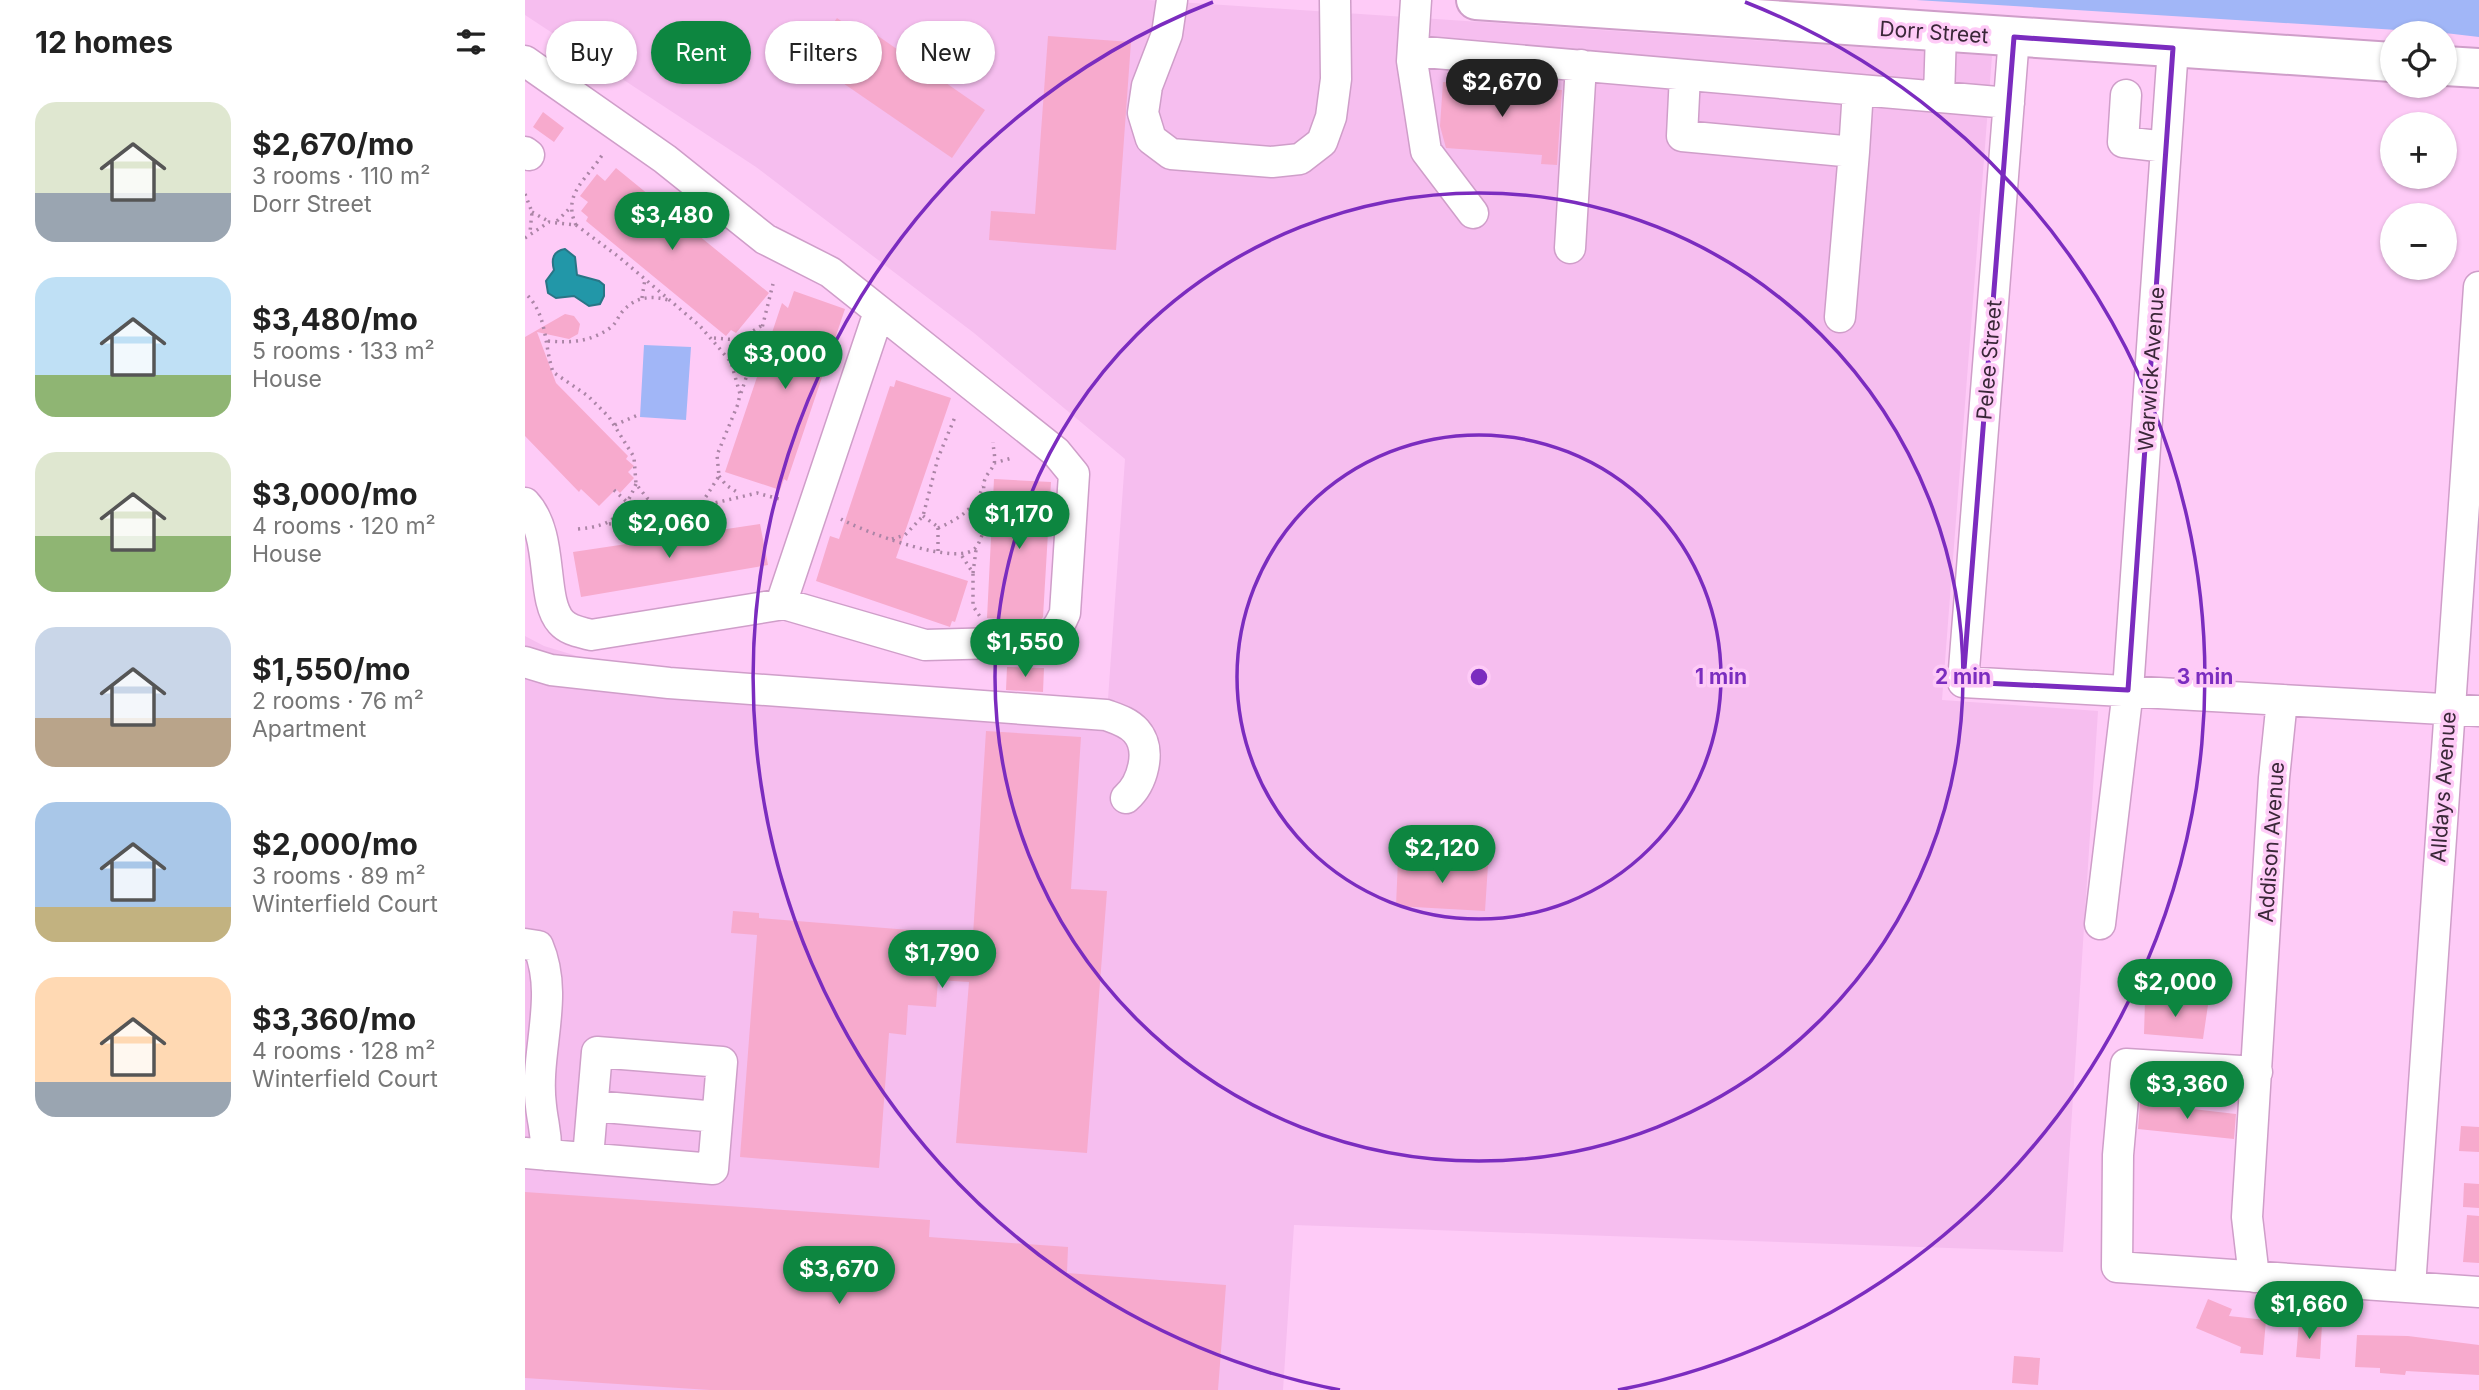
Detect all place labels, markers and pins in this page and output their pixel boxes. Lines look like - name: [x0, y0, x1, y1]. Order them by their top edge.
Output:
- pin: $2,670: [1445, 60, 1559, 119]
- pin: $3,480: [615, 192, 729, 252]
- pin: $3,000: [728, 332, 842, 391]
- pin: $1,170: [962, 491, 1076, 551]
- pin: $2,060: [612, 500, 726, 560]
- pin: $1,550: [968, 620, 1082, 679]
- centre of rings: [1467, 665, 1491, 689]
- pin: $2,120: [1385, 826, 1499, 885]
- pin: $1,790: [885, 930, 999, 990]
- pin: $2,000: [2118, 960, 2232, 1019]
- pin: $3,360: [2130, 1062, 2244, 1121]
- pin: $3,670: [782, 1246, 896, 1306]
- pin: $1,660: [2252, 1282, 2366, 1341]

